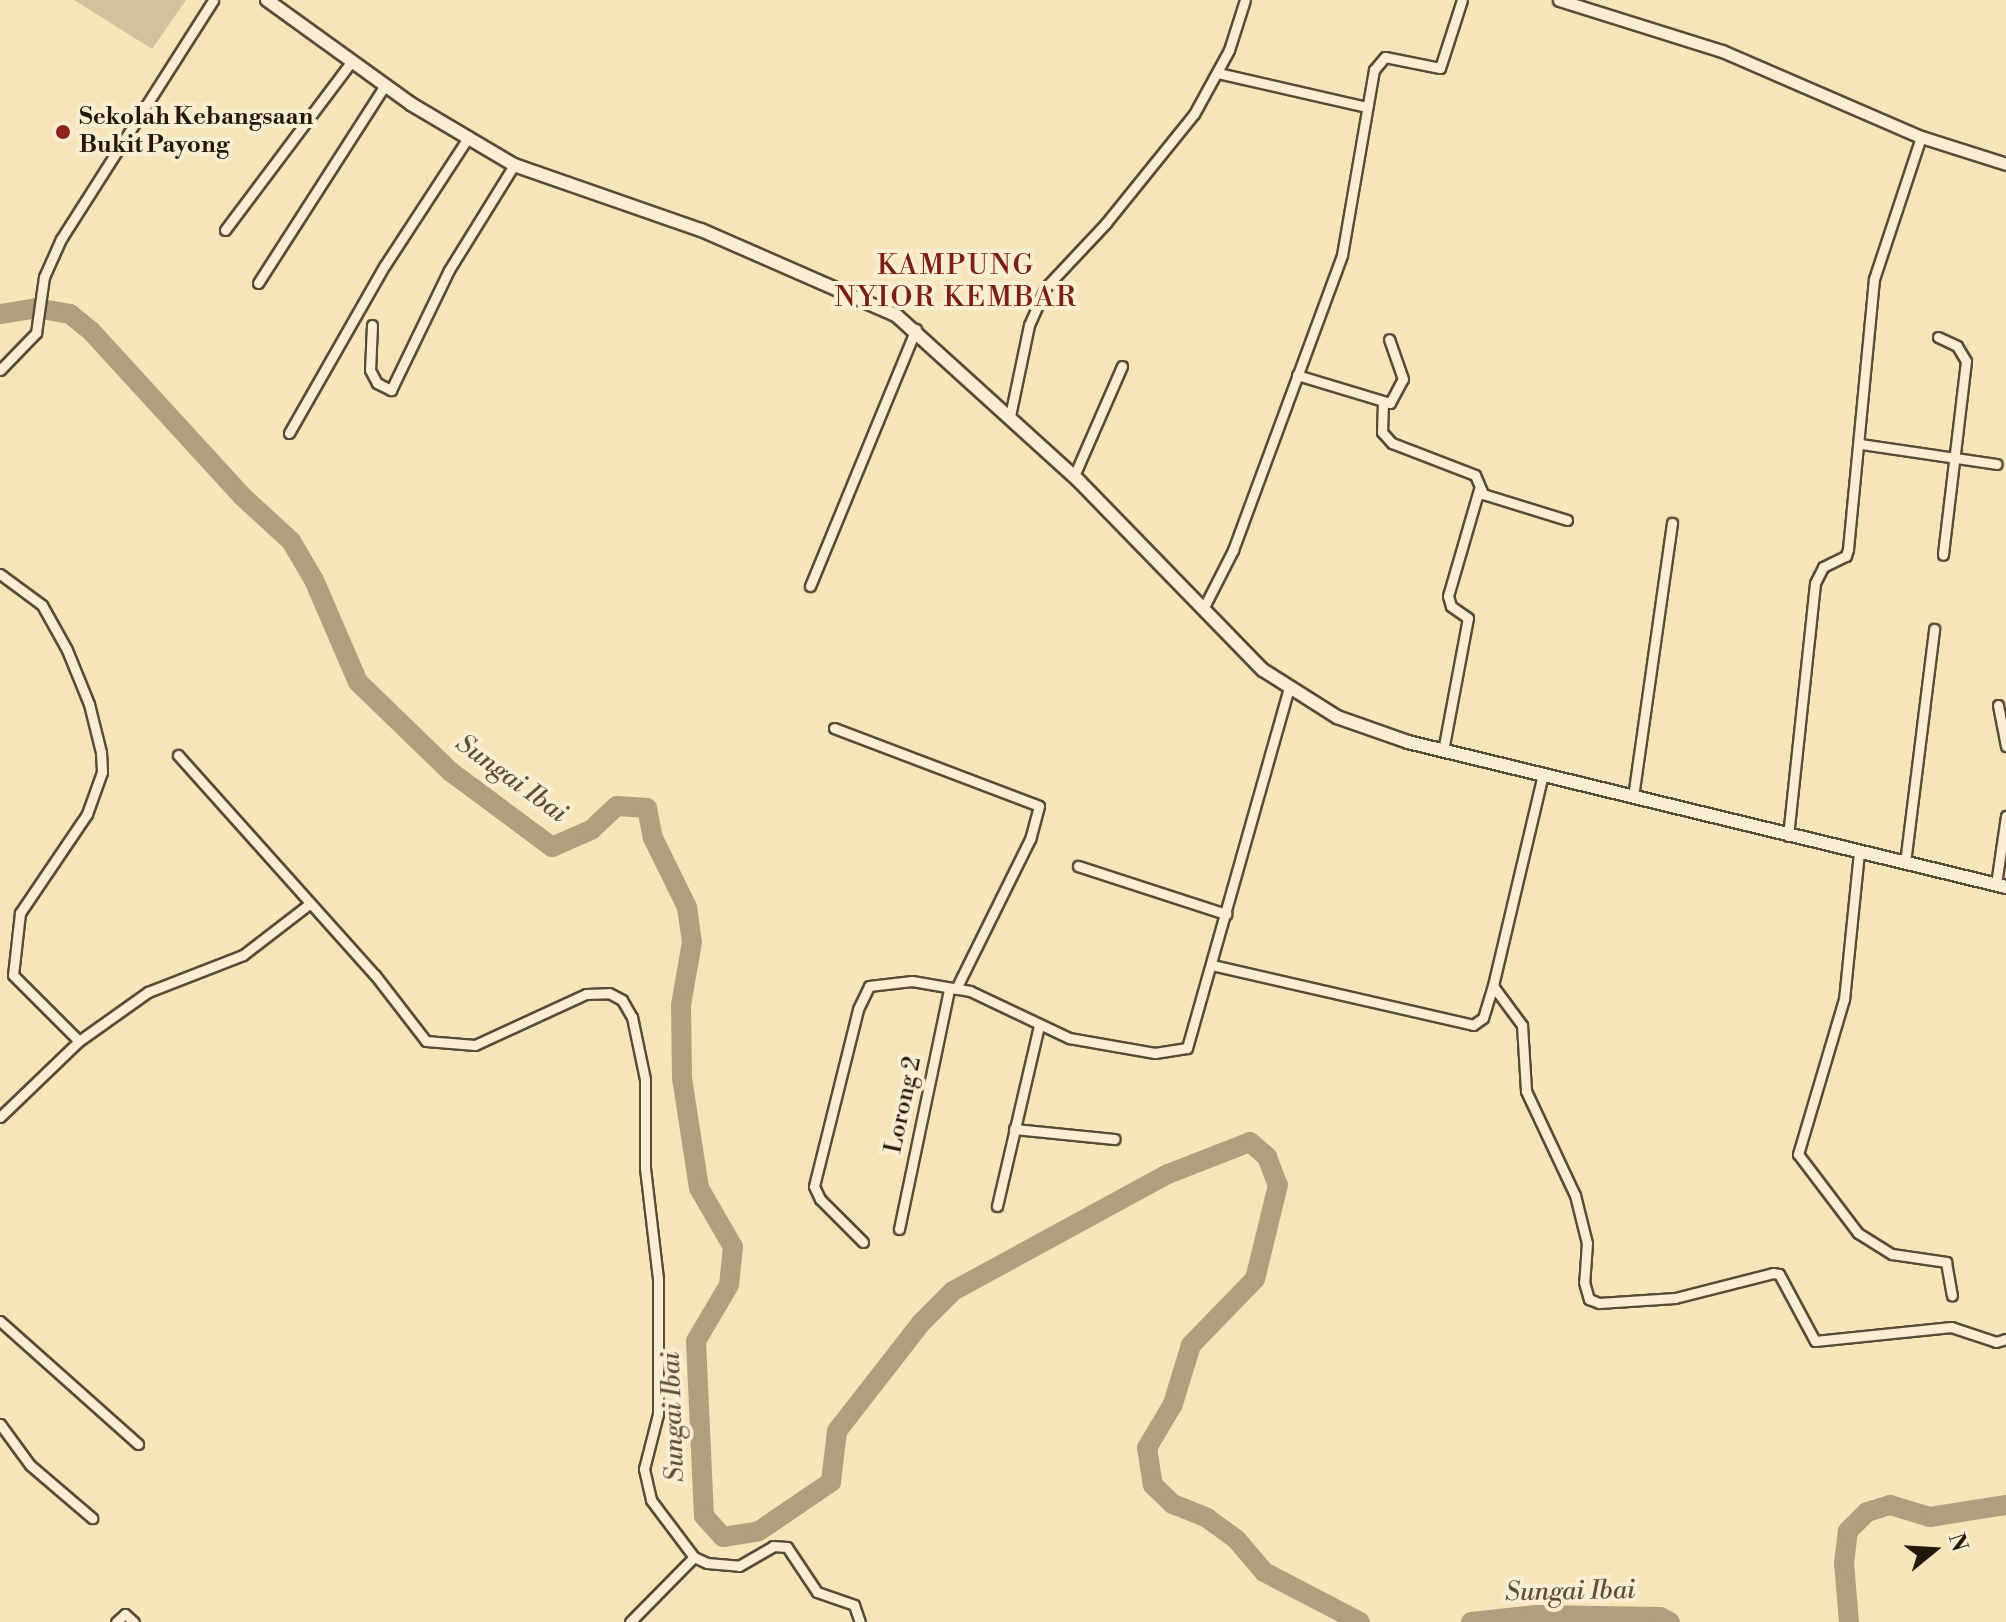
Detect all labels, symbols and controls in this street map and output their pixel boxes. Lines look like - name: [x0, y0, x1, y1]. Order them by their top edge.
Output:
- place label: Sekolah Kebangsaan Bukit Payong: [79, 104, 313, 160]
- marker: Sekolah Kebangsaan Bukit Payong: [54, 123, 72, 141]
- district label: KAMPUNG NYIOR KEMBAR: [835, 249, 1077, 315]
- water label: Sungai Ibai: [449, 728, 573, 830]
- street label: Lorong 2: [880, 1054, 928, 1156]
- water label: Sungai Ibai: [656, 1351, 692, 1483]
- north arrow: [1894, 1510, 1974, 1590]
- text: N: [1942, 1530, 1973, 1555]
- water label: Sungai Ibai: [1505, 1575, 1635, 1609]

